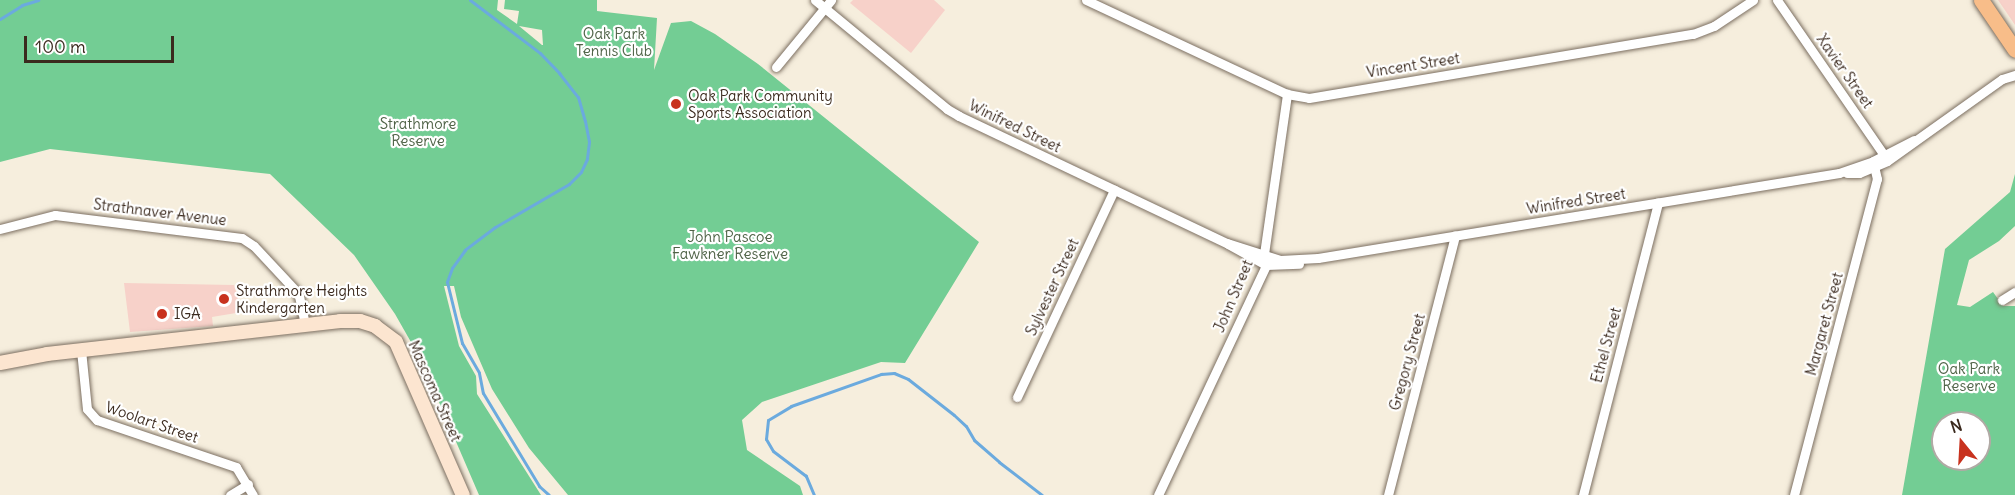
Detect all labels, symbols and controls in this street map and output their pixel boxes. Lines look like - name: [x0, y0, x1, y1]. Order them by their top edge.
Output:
- scale bar: [27, 24, 177, 62]
- park label: Oak Park Tennis Club: [576, 24, 652, 59]
- street label: Xavier Street: [1813, 31, 1877, 111]
- text: 100 m: [35, 35, 86, 58]
- street label: Vincent Street: [1365, 49, 1461, 81]
- place label: Oak Park Community Sports Association: [688, 86, 833, 121]
- street label: Winifred Street: [966, 96, 1064, 156]
- marker: Oak Park Community Sports Association: [669, 97, 683, 111]
- park label: Strathmore Reserve: [380, 114, 456, 149]
- street label: Winifred Street: [1525, 184, 1627, 218]
- street label: Strathnaver Avenue: [92, 195, 228, 229]
- park label: John Pascoe Fawkner Reserve: [672, 227, 788, 262]
- street label: Sylvester Street: [1022, 236, 1082, 338]
- street label: John Street: [1210, 257, 1256, 335]
- street label: Margaret Street: [1802, 271, 1846, 377]
- place label: Strathmore Heights Kindergarten: [236, 281, 367, 316]
- marker: Strathmore Heights Kindergarten: [217, 292, 231, 306]
- place label: IGA: [174, 305, 201, 323]
- street label: Ethel Street: [1587, 305, 1625, 385]
- marker: IGA: [155, 307, 169, 321]
- street label: Gregory Street: [1385, 312, 1429, 412]
- street label: Mascoma Street: [405, 338, 465, 444]
- park label: Oak Park Reserve: [1938, 359, 2000, 394]
- street label: Woolart Street: [103, 398, 201, 446]
- north arrow: [1931, 411, 1991, 471]
- text: N: [1948, 415, 1964, 437]

